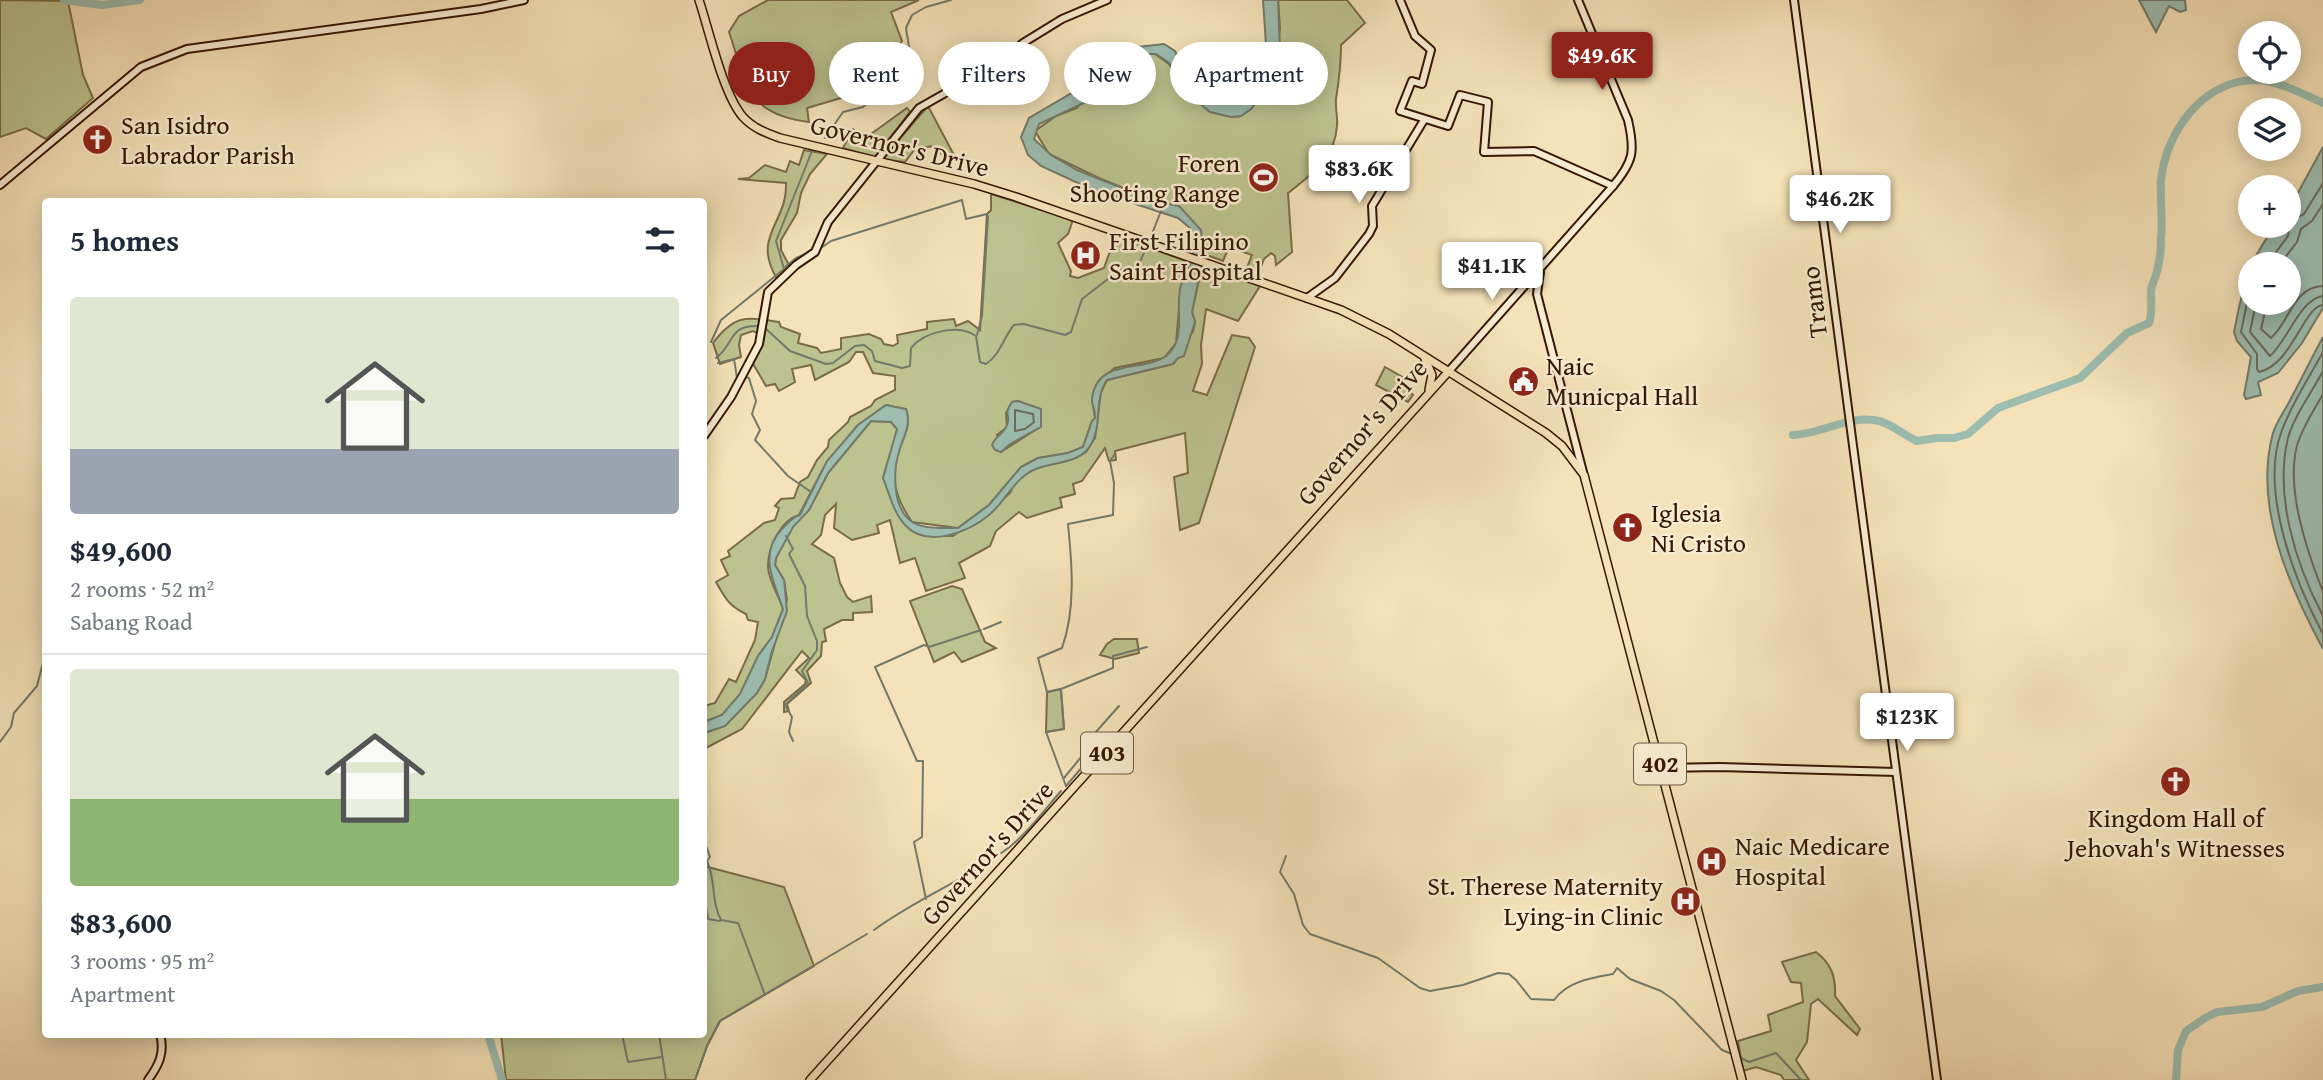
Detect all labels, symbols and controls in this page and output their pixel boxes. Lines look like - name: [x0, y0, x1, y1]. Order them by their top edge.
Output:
- map controls: [2238, 21, 2301, 315]
- button: locate: [2238, 21, 2301, 84]
- pin: $49.6K: [1545, 32, 1659, 92]
- text: $49.6K: [1568, 38, 1636, 71]
- chip: Buy: [728, 42, 815, 105]
- chip: Rent: [829, 42, 924, 105]
- chip: Filters: [938, 42, 1050, 105]
- chip: New: [1064, 42, 1156, 105]
- chip: Apartment: [1170, 42, 1328, 105]
- button: layers: [2238, 98, 2301, 161]
- street label: Governor's Drive: [807, 104, 994, 187]
- place label: San Isidro Labrador Parish: [121, 105, 295, 174]
- church icon: San Isidro Labrador Parish: [81, 123, 115, 157]
- place label: Foren Shooting Range: [1069, 143, 1240, 212]
- pin: $83.6K: [1302, 146, 1416, 205]
- text: $83.6K: [1325, 151, 1393, 184]
- sports icon: Foren Shooting Range: [1246, 161, 1280, 195]
- button: +: [2238, 175, 2301, 238]
- pin: $46.2K: [1783, 176, 1897, 235]
- text: $46.2K: [1806, 181, 1874, 214]
- text: 5 homes: [70, 218, 179, 262]
- icon: filters: [641, 221, 679, 259]
- place label: First Filipino Saint Hospital: [1109, 221, 1262, 290]
- hospital icon: First Filipino Saint Hospital: [1069, 239, 1103, 273]
- pin: $41.1K: [1435, 243, 1549, 302]
- text: $41.1K: [1458, 248, 1526, 281]
- button: −: [2238, 252, 2301, 315]
- street label: Tramo: [1790, 264, 1837, 340]
- icon: home: [312, 343, 438, 469]
- place label: Naic Municpal Hall: [1546, 346, 1698, 415]
- street label: Governor's Drive: [1287, 350, 1436, 514]
- public building icon: Naic Municpal Hall: [1506, 364, 1540, 398]
- place label: Iglesia Ni Cristo: [1651, 493, 1746, 562]
- church icon: Iglesia Ni Cristo: [1611, 511, 1645, 545]
- text: $49,600: [70, 528, 172, 572]
- text: 2 rooms · 52 m²: [70, 572, 214, 605]
- text: Sabang Road: [70, 605, 192, 638]
- pin: $123K: [1858, 694, 1956, 753]
- text: $123K: [1876, 699, 1938, 732]
- icon: home: [312, 715, 438, 841]
- road number: 403: [1081, 732, 1133, 774]
- road number: 402: [1634, 744, 1686, 784]
- church icon: Kingdom Hall of Jehovah's Witnesses: [2159, 765, 2193, 799]
- street label: Governor's Drive: [911, 772, 1062, 934]
- place label: Kingdom Hall of Jehovah's Witnesses: [2064, 798, 2285, 867]
- place label: Naic Medicare Hospital: [1735, 826, 1890, 895]
- hospital icon: Naic Medicare Hospital: [1695, 844, 1729, 878]
- place label: St. Therese Maternity Lying-in Clinic: [1427, 866, 1663, 935]
- hospital icon: St. Therese Maternity Lying-in Clinic: [1669, 884, 1703, 918]
- text: $83,600: [70, 900, 172, 944]
- text: 3 rooms · 95 m²: [70, 944, 214, 977]
- text: Apartment: [70, 977, 175, 1010]

